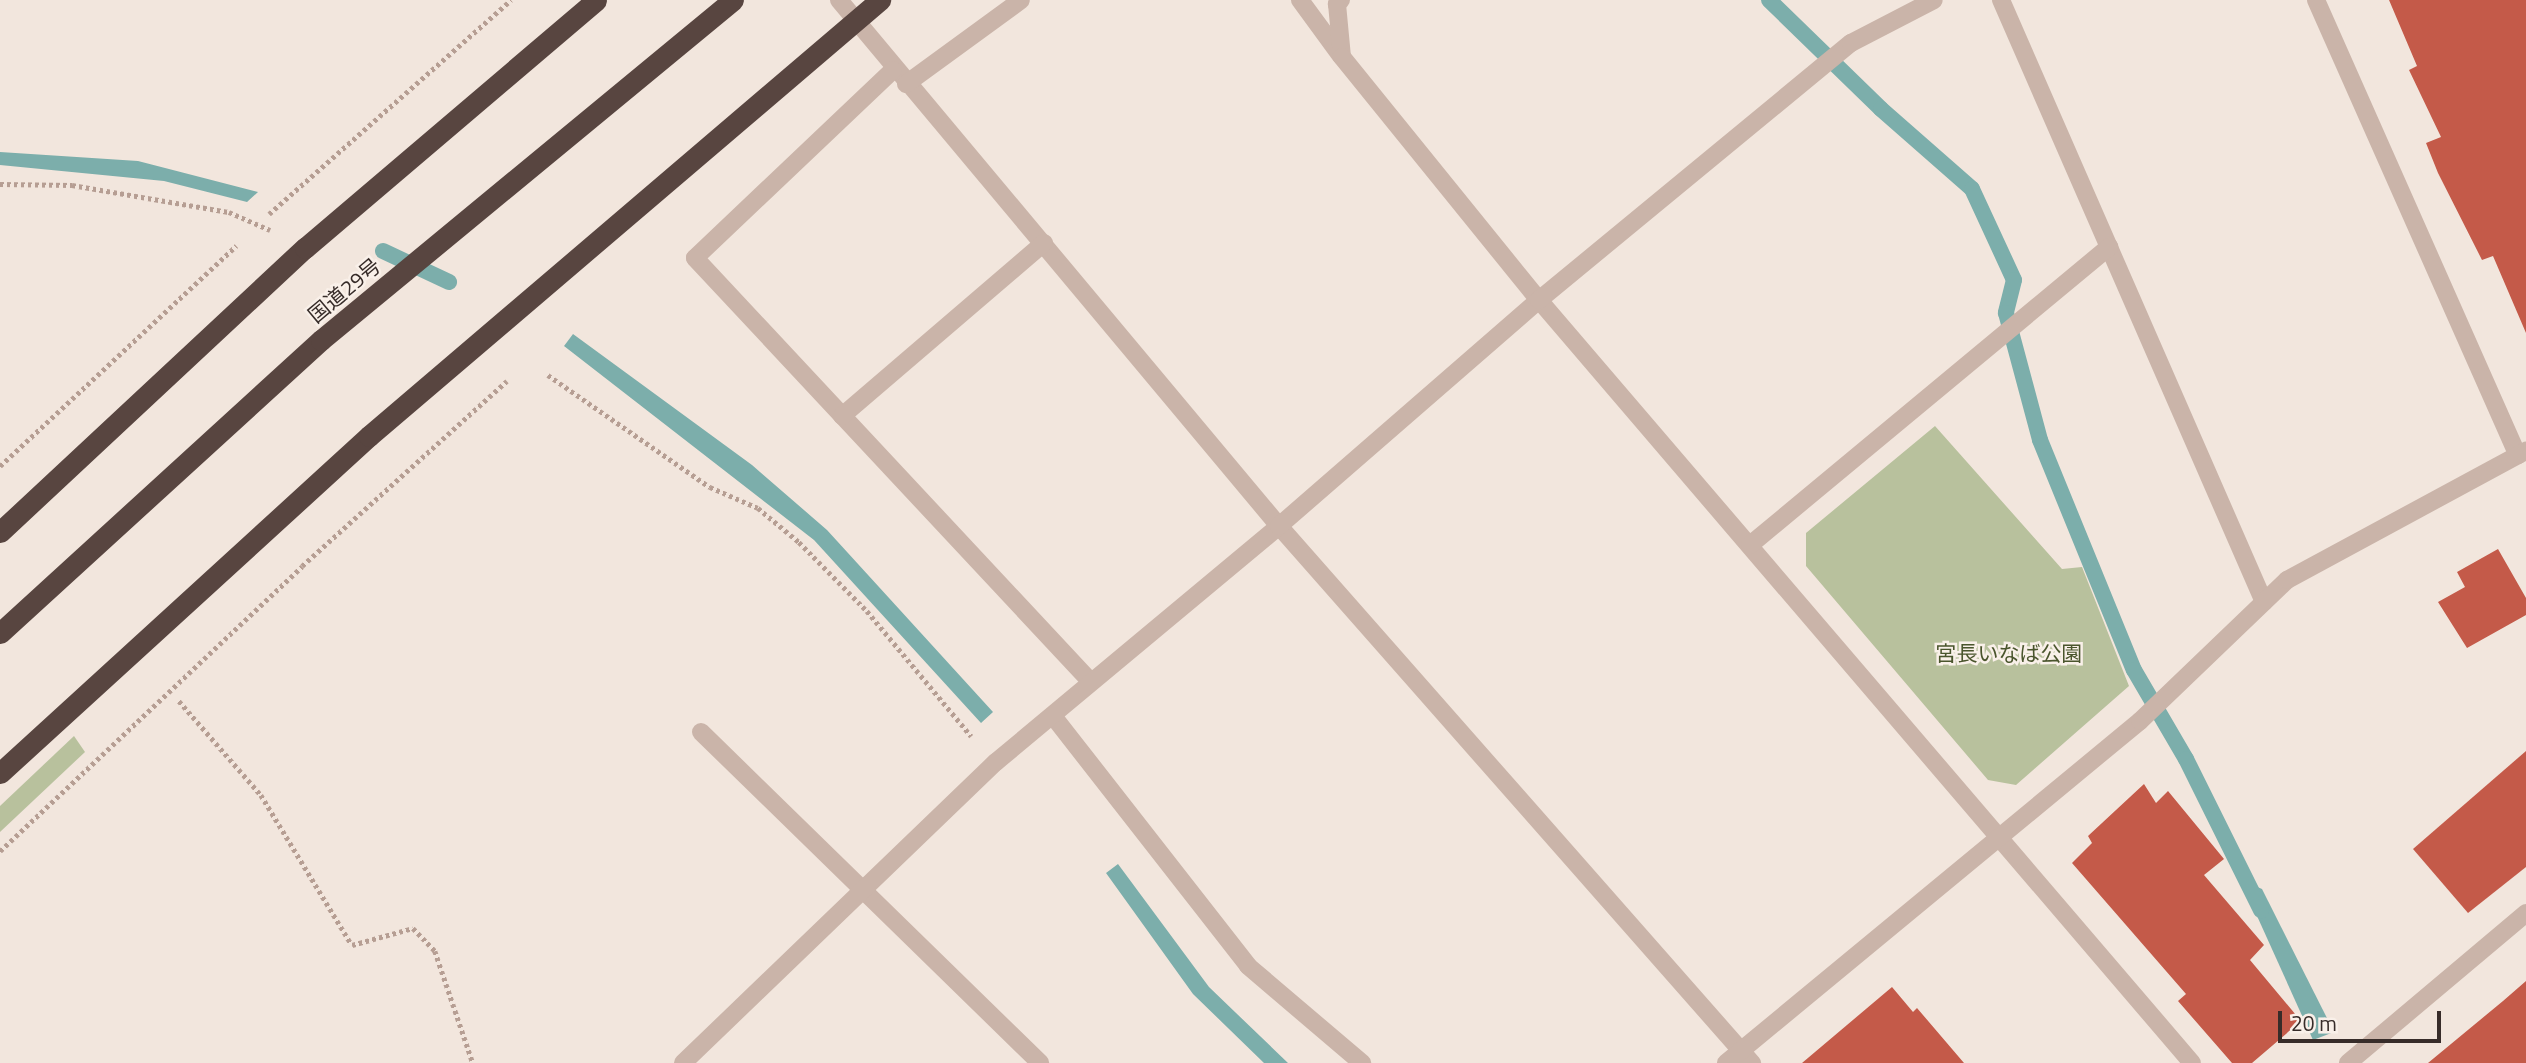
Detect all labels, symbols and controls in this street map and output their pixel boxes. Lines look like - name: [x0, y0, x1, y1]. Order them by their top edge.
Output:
- street label: 国道29号: [303, 253, 385, 327]
- park label: 宮長いなば公園: [1936, 640, 2082, 666]
- scale bar: [2281, 996, 2444, 1040]
- text: 20 m: [2291, 1007, 2337, 1039]

